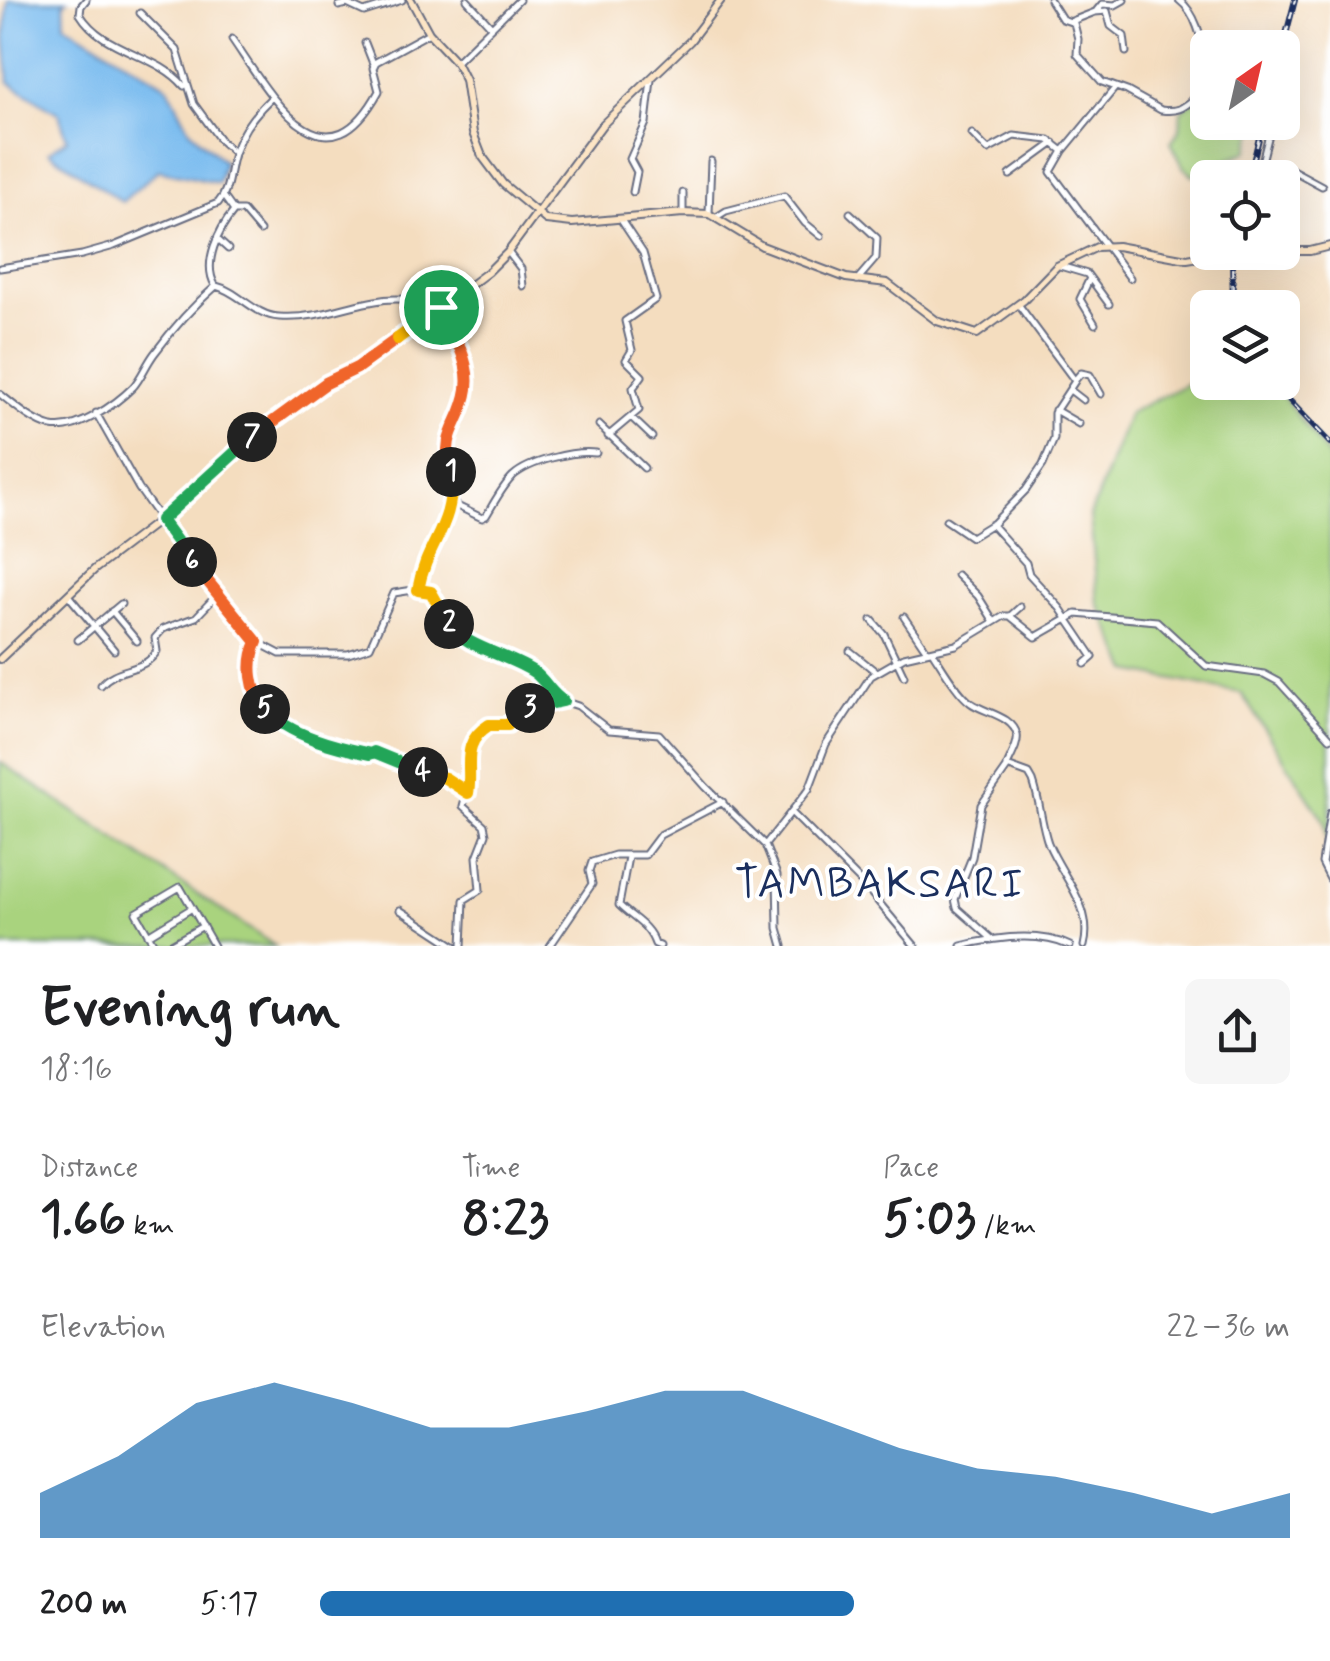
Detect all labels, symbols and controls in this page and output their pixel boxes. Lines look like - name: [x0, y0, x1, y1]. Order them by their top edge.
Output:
- north arrow: [1190, 30, 1300, 140]
- map controls: [1190, 30, 1300, 400]
- button: locate: [1190, 160, 1300, 270]
- pin: [399, 265, 484, 350]
- icon: arrive: [414, 280, 469, 335]
- button: layers: [1190, 290, 1300, 400]
- pin: 7: [227, 412, 277, 462]
- text: 7: [244, 418, 261, 455]
- pin: 1: [426, 447, 476, 497]
- text: 1: [445, 453, 457, 490]
- pin: 6: [167, 537, 217, 587]
- text: 6: [185, 543, 199, 580]
- pin: 2: [424, 599, 474, 649]
- text: 2: [442, 605, 456, 642]
- pin: 3: [505, 683, 555, 733]
- pin: 5: [240, 684, 290, 734]
- text: 3: [524, 689, 536, 726]
- text: 5: [257, 690, 273, 727]
- pin: 4: [398, 747, 448, 797]
- text: 4: [415, 753, 431, 790]
- district label: TAMBAKSARI: [735, 858, 1025, 913]
- text: Evening run: [40, 974, 340, 1046]
- button: share: [1185, 979, 1290, 1084]
- text: 18:16: [40, 1048, 112, 1090]
- text: Distance: [40, 1150, 138, 1187]
- text: Time: [462, 1150, 520, 1187]
- text: Pace: [883, 1150, 939, 1187]
- text: 1.66: [40, 1187, 126, 1253]
- text: 8:23: [462, 1187, 549, 1253]
- text: 5:03: [883, 1187, 976, 1253]
- text: km: [126, 1208, 174, 1245]
- text: /km: [976, 1208, 1036, 1245]
- text: Elevation: [40, 1306, 166, 1348]
- text: 22–36 m: [1167, 1306, 1290, 1348]
- text: 200 m: [40, 1583, 127, 1625]
- text: 5:17: [200, 1583, 258, 1625]

